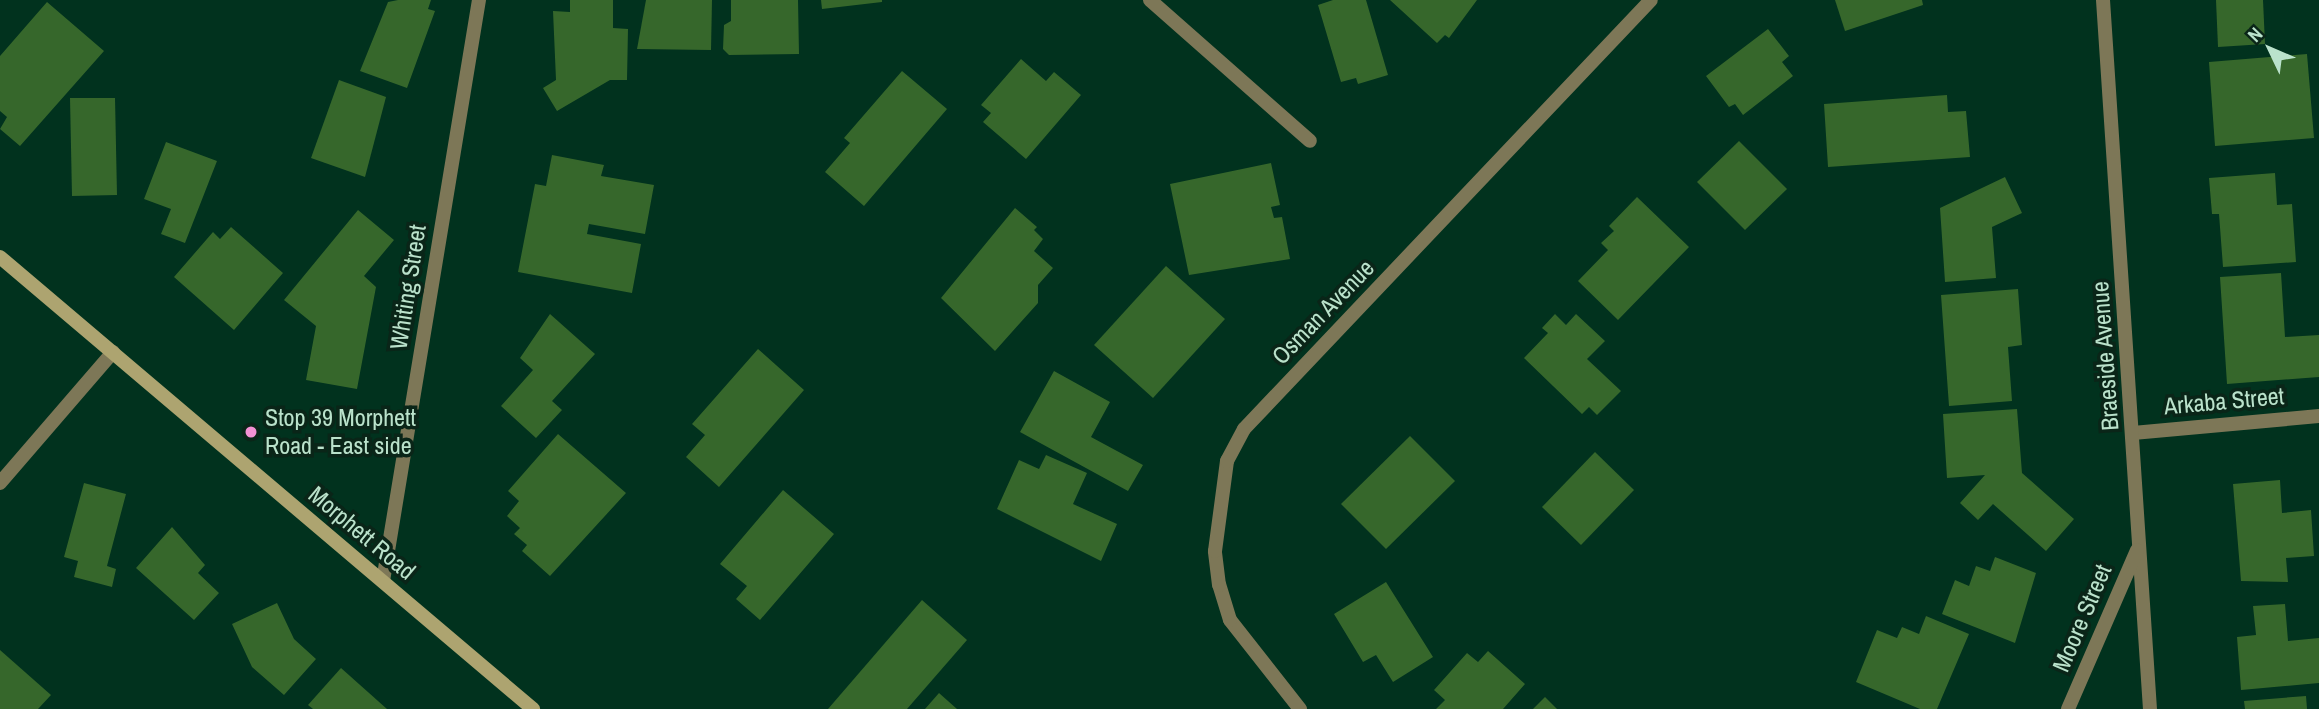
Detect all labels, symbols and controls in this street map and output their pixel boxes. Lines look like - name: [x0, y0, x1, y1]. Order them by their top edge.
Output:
- north arrow: [2235, 14, 2305, 84]
- text: N: [2242, 21, 2268, 47]
- street label: Whiting Street: [384, 223, 432, 351]
- street label: Osman Avenue: [1266, 253, 1380, 371]
- street label: Braeside Avenue: [2085, 280, 2125, 432]
- street label: Arkaba Street: [2163, 381, 2285, 421]
- place label: Stop 39 Morphett Road - East side: [265, 404, 416, 460]
- marker: Stop 39 Morphett Road - East side: [243, 424, 259, 440]
- street label: Morphett Road: [303, 480, 421, 586]
- street label: Moore Street: [2047, 560, 2117, 676]

